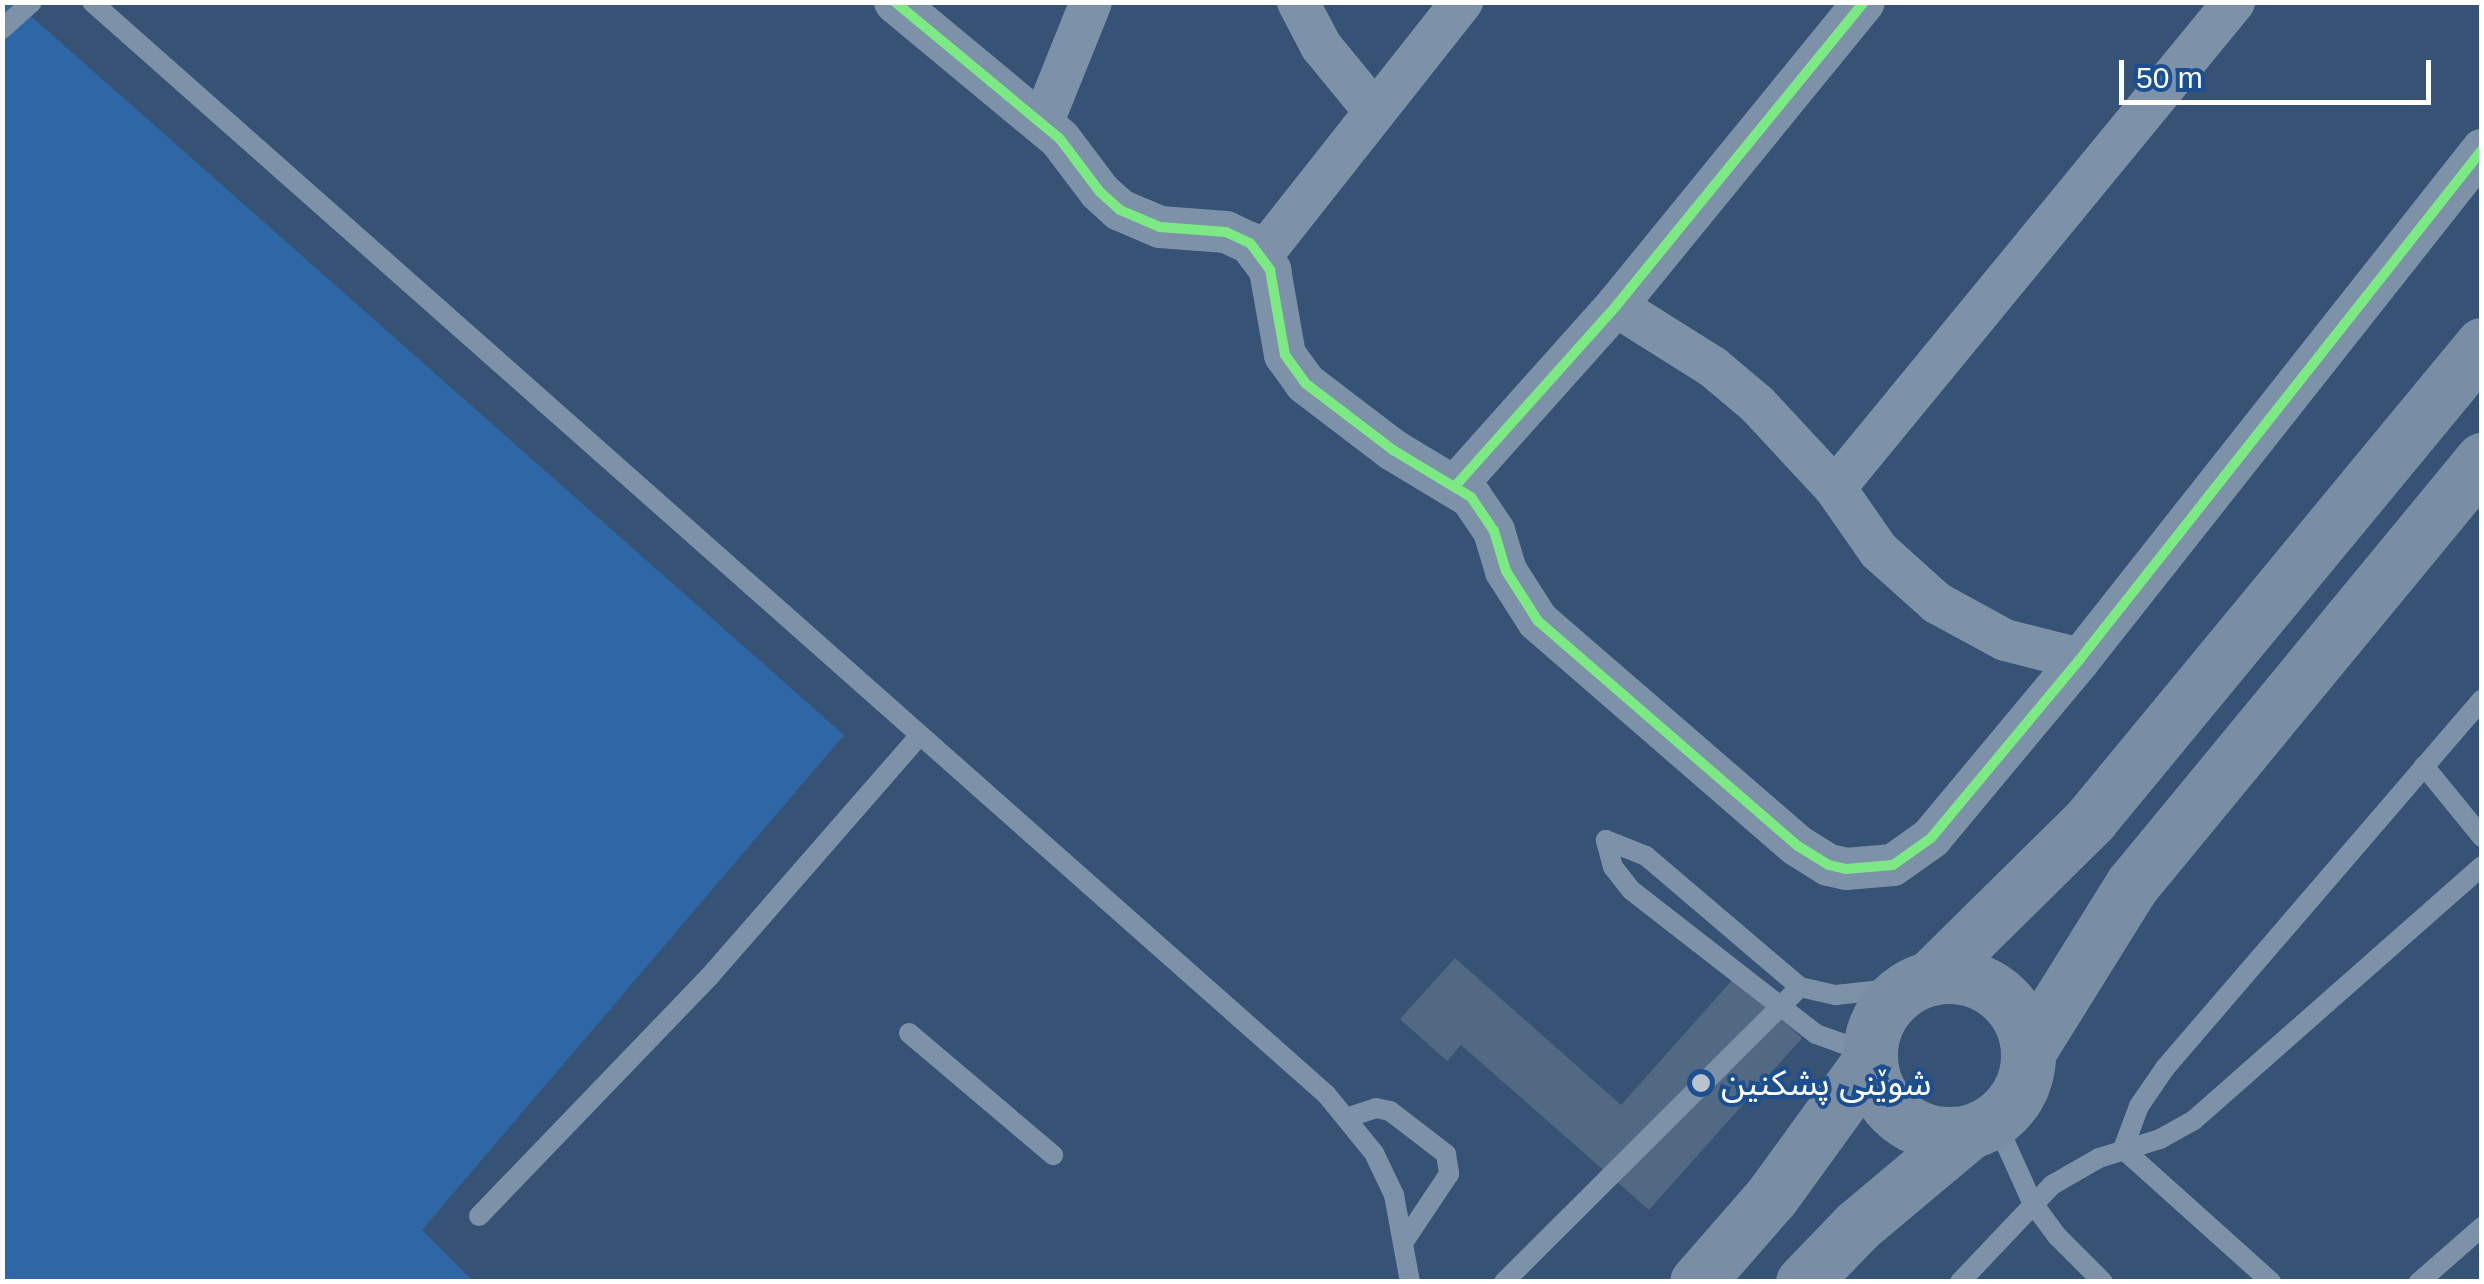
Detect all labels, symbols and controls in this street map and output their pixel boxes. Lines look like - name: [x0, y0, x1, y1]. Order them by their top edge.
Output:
- scale bar: [2124, 40, 2436, 102]
- text: 50 m: [2136, 61, 2203, 94]
- place label: شوێنی پشکنین: [1721, 1062, 1932, 1104]
- marker: شوێنی پشکنین: [1690, 1072, 1712, 1094]

